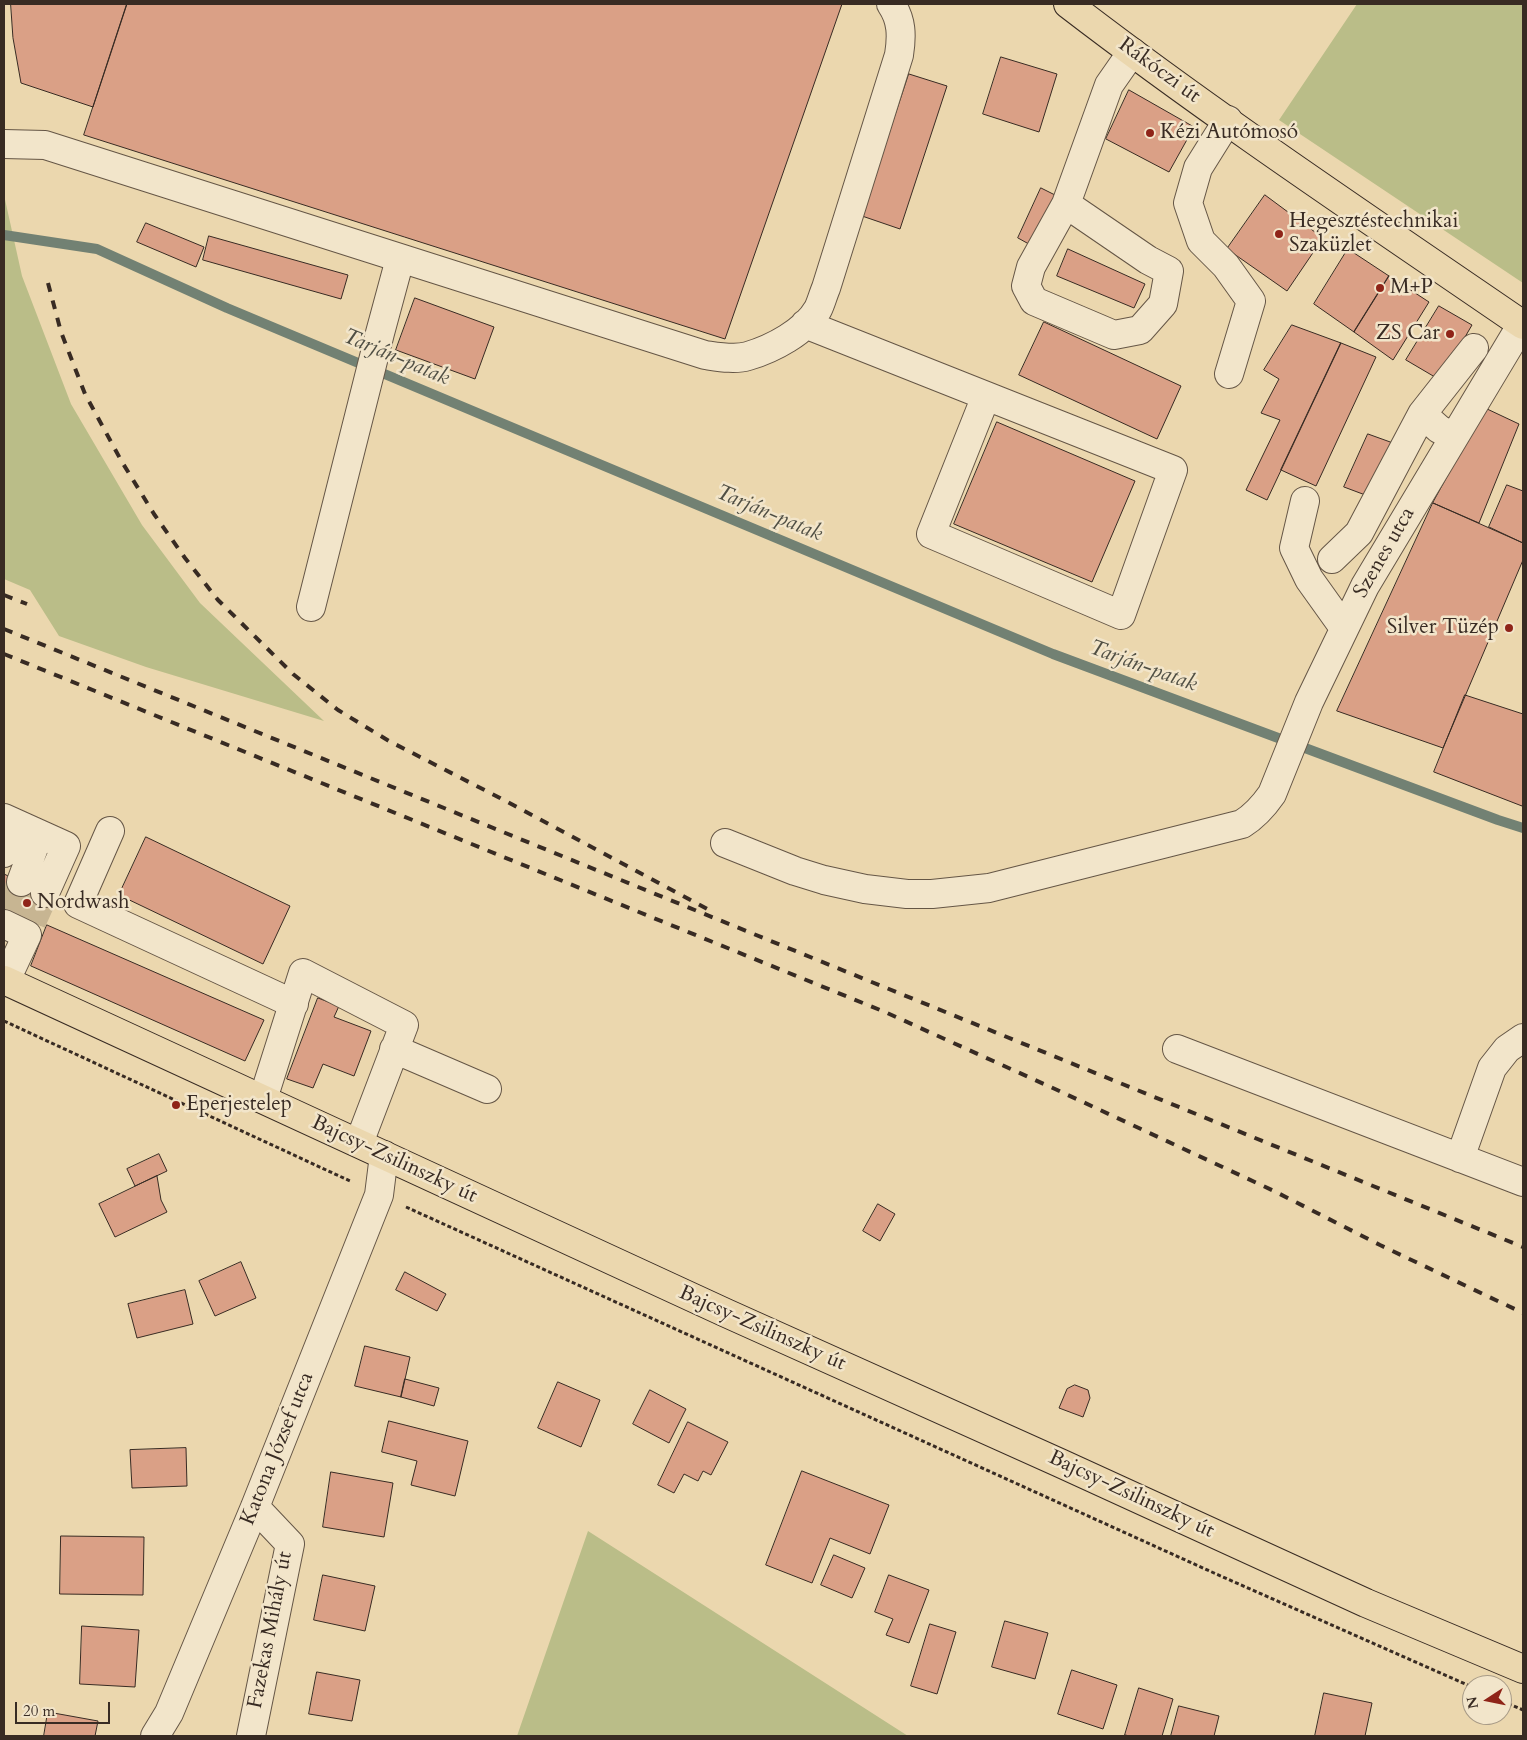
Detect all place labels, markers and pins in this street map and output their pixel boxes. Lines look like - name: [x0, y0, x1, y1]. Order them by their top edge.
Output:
- place label: Kézi Autómosó: [1160, 120, 1298, 146]
- marker: Kézi Autómosó: [1144, 127, 1156, 139]
- place label: Hegesztéstechnikai Szaküzlet: [1289, 209, 1458, 259]
- marker: Hegesztéstechnikai Szaküzlet: [1273, 228, 1285, 240]
- place label: M+P: [1390, 275, 1433, 301]
- marker: M+P: [1374, 282, 1386, 294]
- place label: ZS Car: [1376, 321, 1440, 347]
- marker: ZS Car: [1444, 328, 1456, 340]
- place label: Silver Tüzép: [1387, 615, 1499, 641]
- marker: Silver Tüzép: [1503, 622, 1515, 634]
- place label: Nordwash: [37, 890, 130, 916]
- marker: Nordwash: [21, 897, 33, 909]
- place label: Eperjestelep: [186, 1092, 292, 1118]
- marker: Eperjestelep: [170, 1099, 182, 1111]

